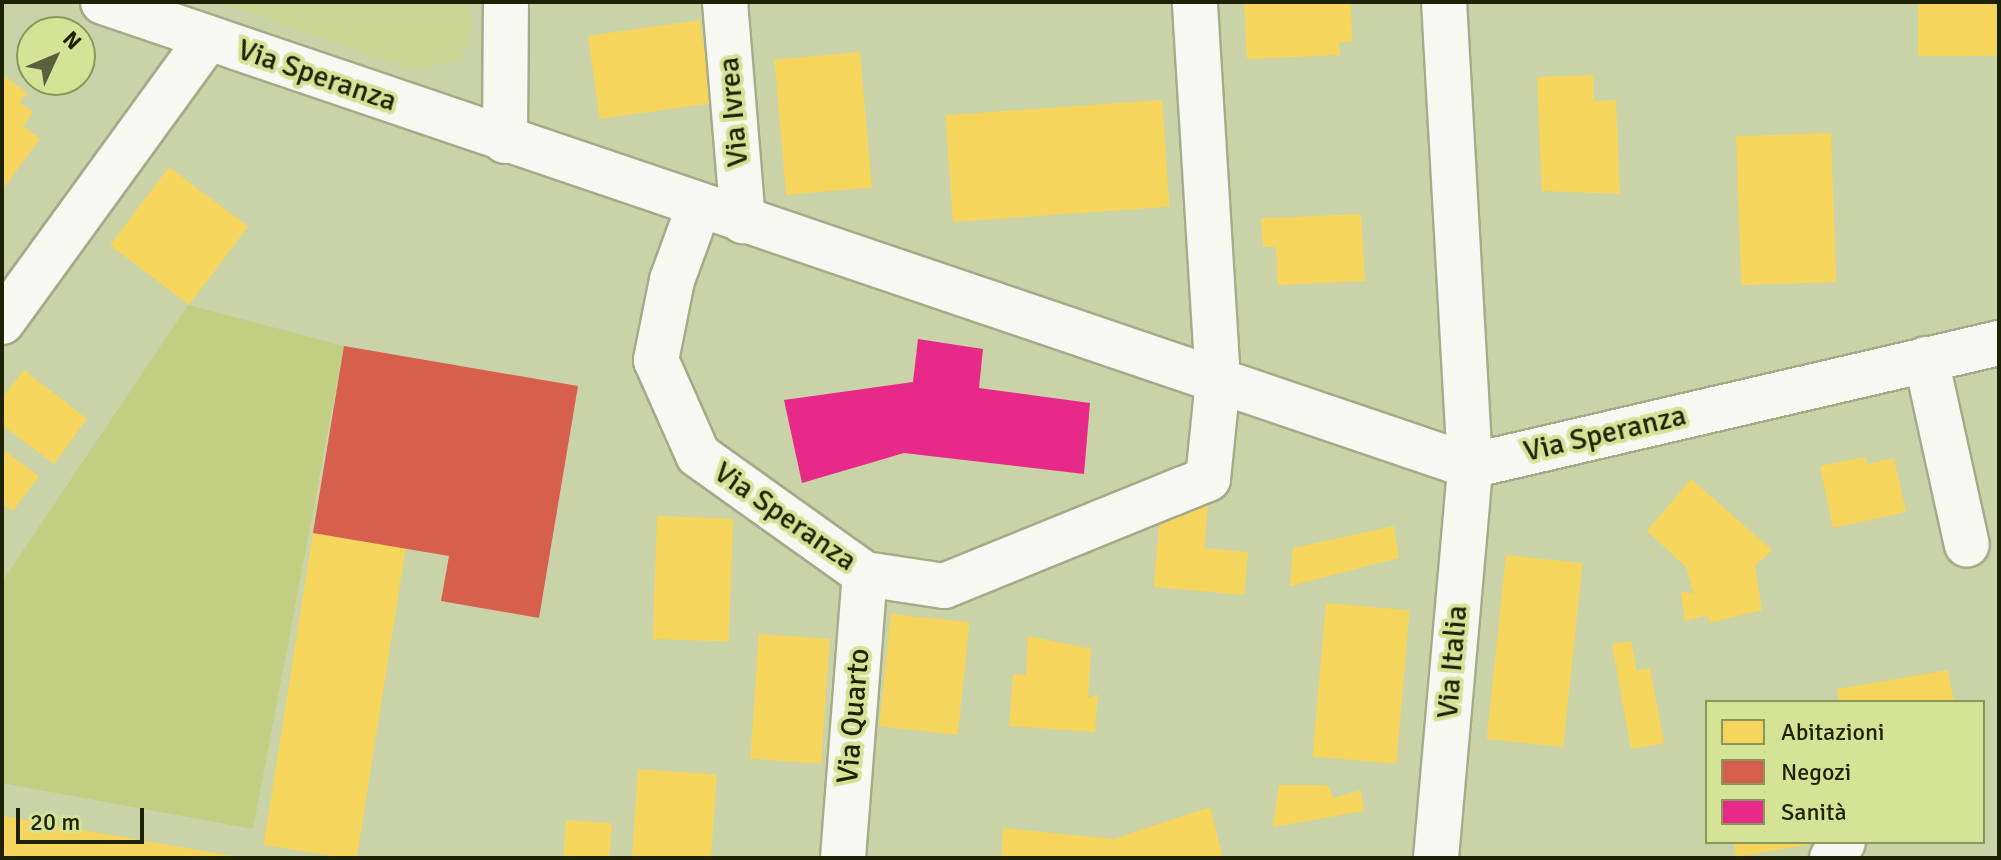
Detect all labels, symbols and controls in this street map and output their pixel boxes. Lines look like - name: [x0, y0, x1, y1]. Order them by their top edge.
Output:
- north arrow: [16, 16, 96, 96]
- text: N: [57, 25, 87, 55]
- street label: Via Speranza: [233, 32, 401, 120]
- street label: Via Ivrea: [711, 55, 757, 169]
- street label: Via Speranza: [1520, 398, 1690, 470]
- street label: Via Speranza: [707, 455, 863, 579]
- street label: Via Italia: [1430, 604, 1476, 720]
- street label: Via Quarto: [830, 647, 878, 785]
- legend: [1705, 700, 1985, 844]
- text: Abitazioni: [1781, 717, 1885, 747]
- text: Negozi: [1781, 757, 1851, 787]
- scale bar: [20, 792, 148, 842]
- text: Sanità: [1781, 797, 1847, 827]
- text: 20 m: [30, 807, 80, 837]

